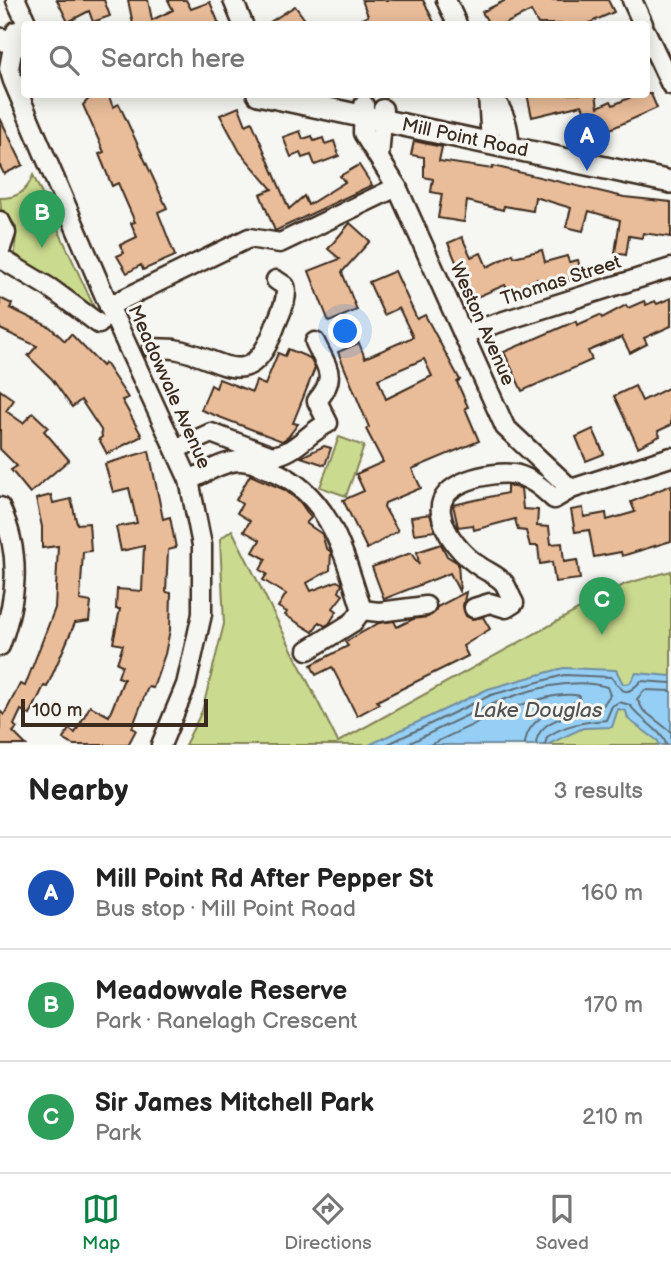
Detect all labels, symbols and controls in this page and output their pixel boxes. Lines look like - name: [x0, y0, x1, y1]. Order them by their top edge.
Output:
- search box: [21, 21, 650, 98]
- icon: search: [45, 41, 83, 79]
- text: Search here: [101, 44, 245, 75]
- street label: Mill Point Road: [400, 113, 530, 163]
- pin: A: [564, 113, 610, 171]
- pin: B: [19, 190, 65, 248]
- street label: Thomas Street: [498, 251, 624, 311]
- street label: Weston Avenue: [445, 259, 519, 389]
- street label: Meadowvale Avenue: [123, 302, 215, 472]
- your location: [328, 314, 362, 348]
- pin: C: [579, 577, 625, 635]
- scale bar: [21, 696, 208, 728]
- water label: Lake Douglas: [474, 698, 603, 723]
- text: 100 m: [32, 699, 83, 722]
- text: Nearby: [28, 773, 128, 809]
- text: 3 results: [554, 777, 643, 805]
- text: Mill Point Rd After Pepper St: [95, 864, 433, 895]
- text: A: [44, 879, 58, 907]
- text: 160 m: [581, 879, 643, 907]
- text: Bus stop · Mill Point Road: [95, 895, 356, 923]
- text: Meadowvale Reserve: [95, 976, 347, 1007]
- text: B: [43, 991, 59, 1019]
- text: 170 m: [584, 991, 643, 1019]
- text: Park · Ranelagh Crescent: [95, 1007, 357, 1035]
- text: Sir James Mitchell Park: [95, 1088, 374, 1119]
- text: C: [43, 1103, 59, 1131]
- text: 210 m: [582, 1103, 643, 1131]
- text: Park: [95, 1119, 141, 1147]
- tab: Map: [82, 1190, 120, 1255]
- tab: Directions: [284, 1190, 372, 1255]
- tab: Saved: [536, 1190, 589, 1255]

